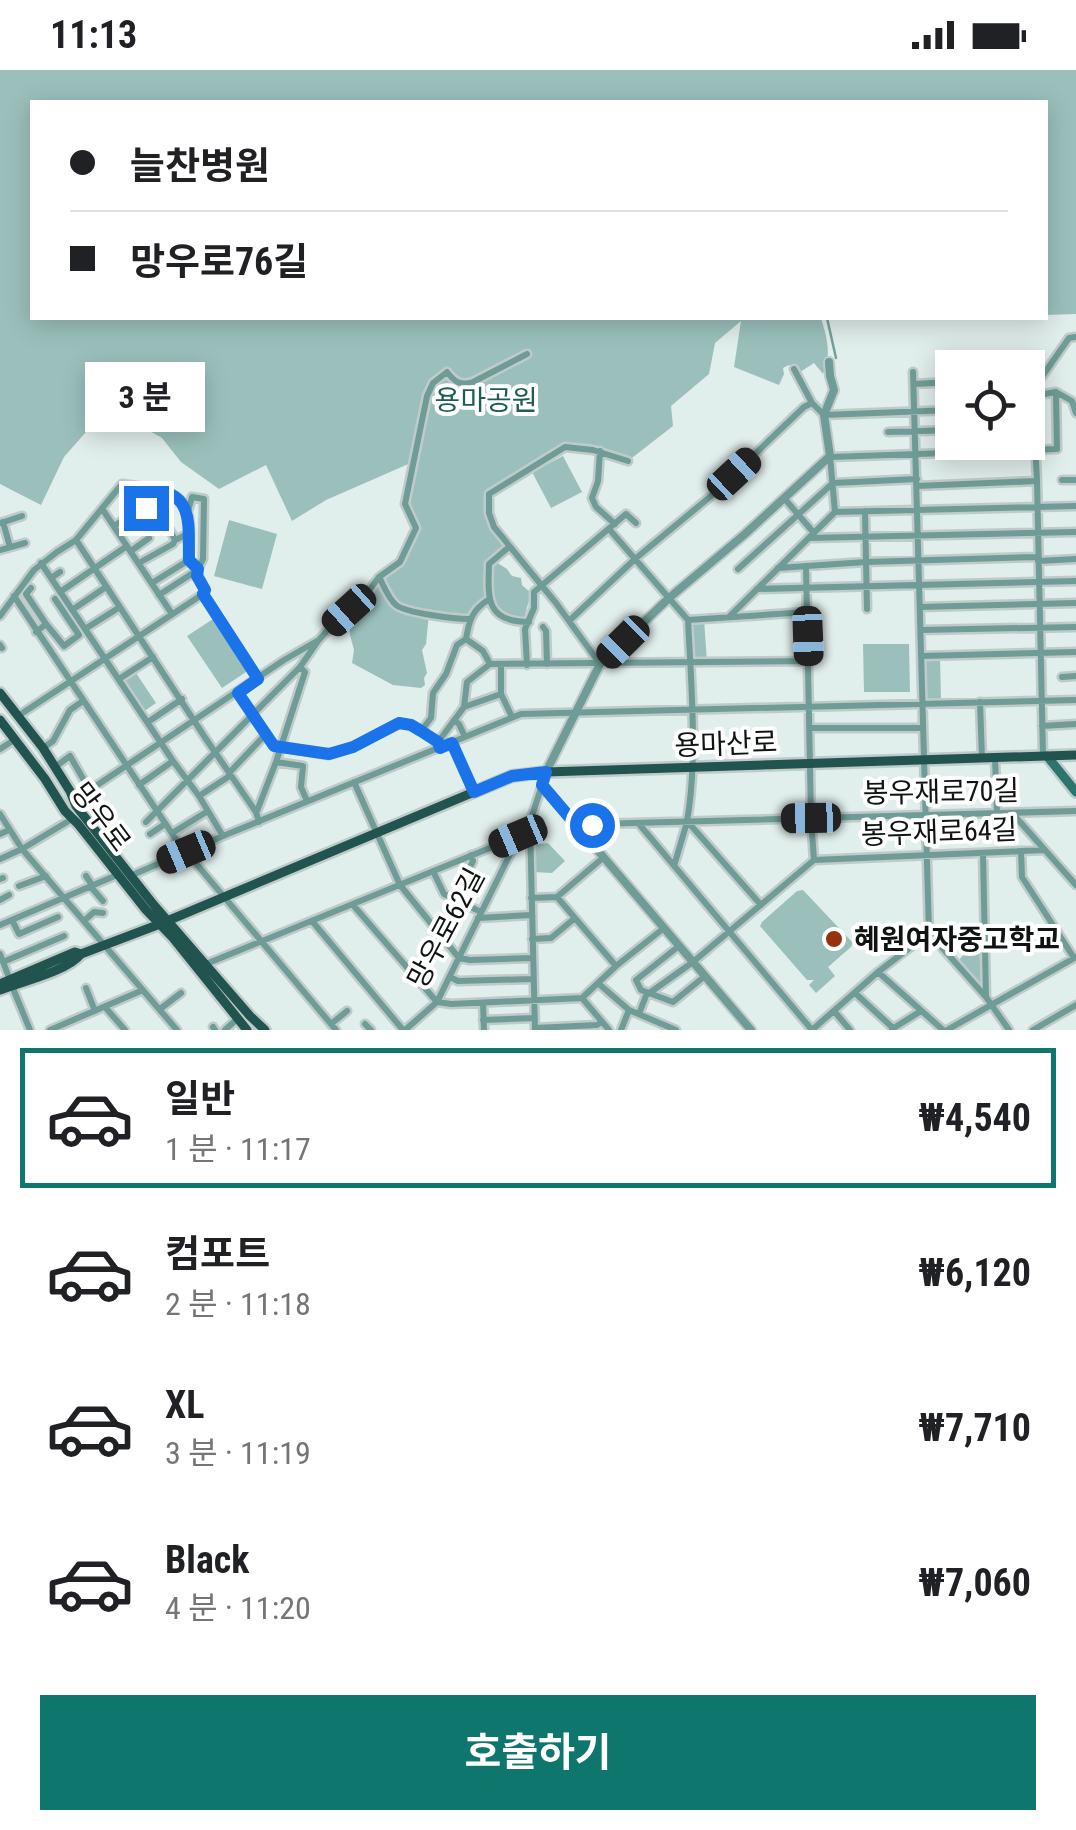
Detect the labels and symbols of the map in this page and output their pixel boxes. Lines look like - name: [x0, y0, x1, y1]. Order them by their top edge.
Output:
- callout: 3 분: [86, 363, 206, 433]
- park label: 용마공원: [434, 384, 538, 417]
- car: [702, 443, 766, 505]
- route end: [124, 486, 169, 531]
- car: [317, 579, 381, 641]
- car: [792, 605, 824, 667]
- car: [591, 610, 655, 674]
- street label: 용마산로: [674, 726, 778, 762]
- street label: 봉우재로70길: [862, 774, 1020, 810]
- street label: 망우로: [65, 776, 137, 858]
- car: [781, 802, 841, 834]
- route start: [570, 803, 615, 848]
- car: [485, 810, 551, 862]
- street label: 봉우재로64길: [860, 813, 1018, 851]
- car: [153, 826, 219, 878]
- street label: 망우로62길: [401, 863, 491, 993]
- place label: 혜원여자중고학교: [854, 923, 1060, 956]
- marker: 혜원여자중고학교: [823, 928, 845, 950]

